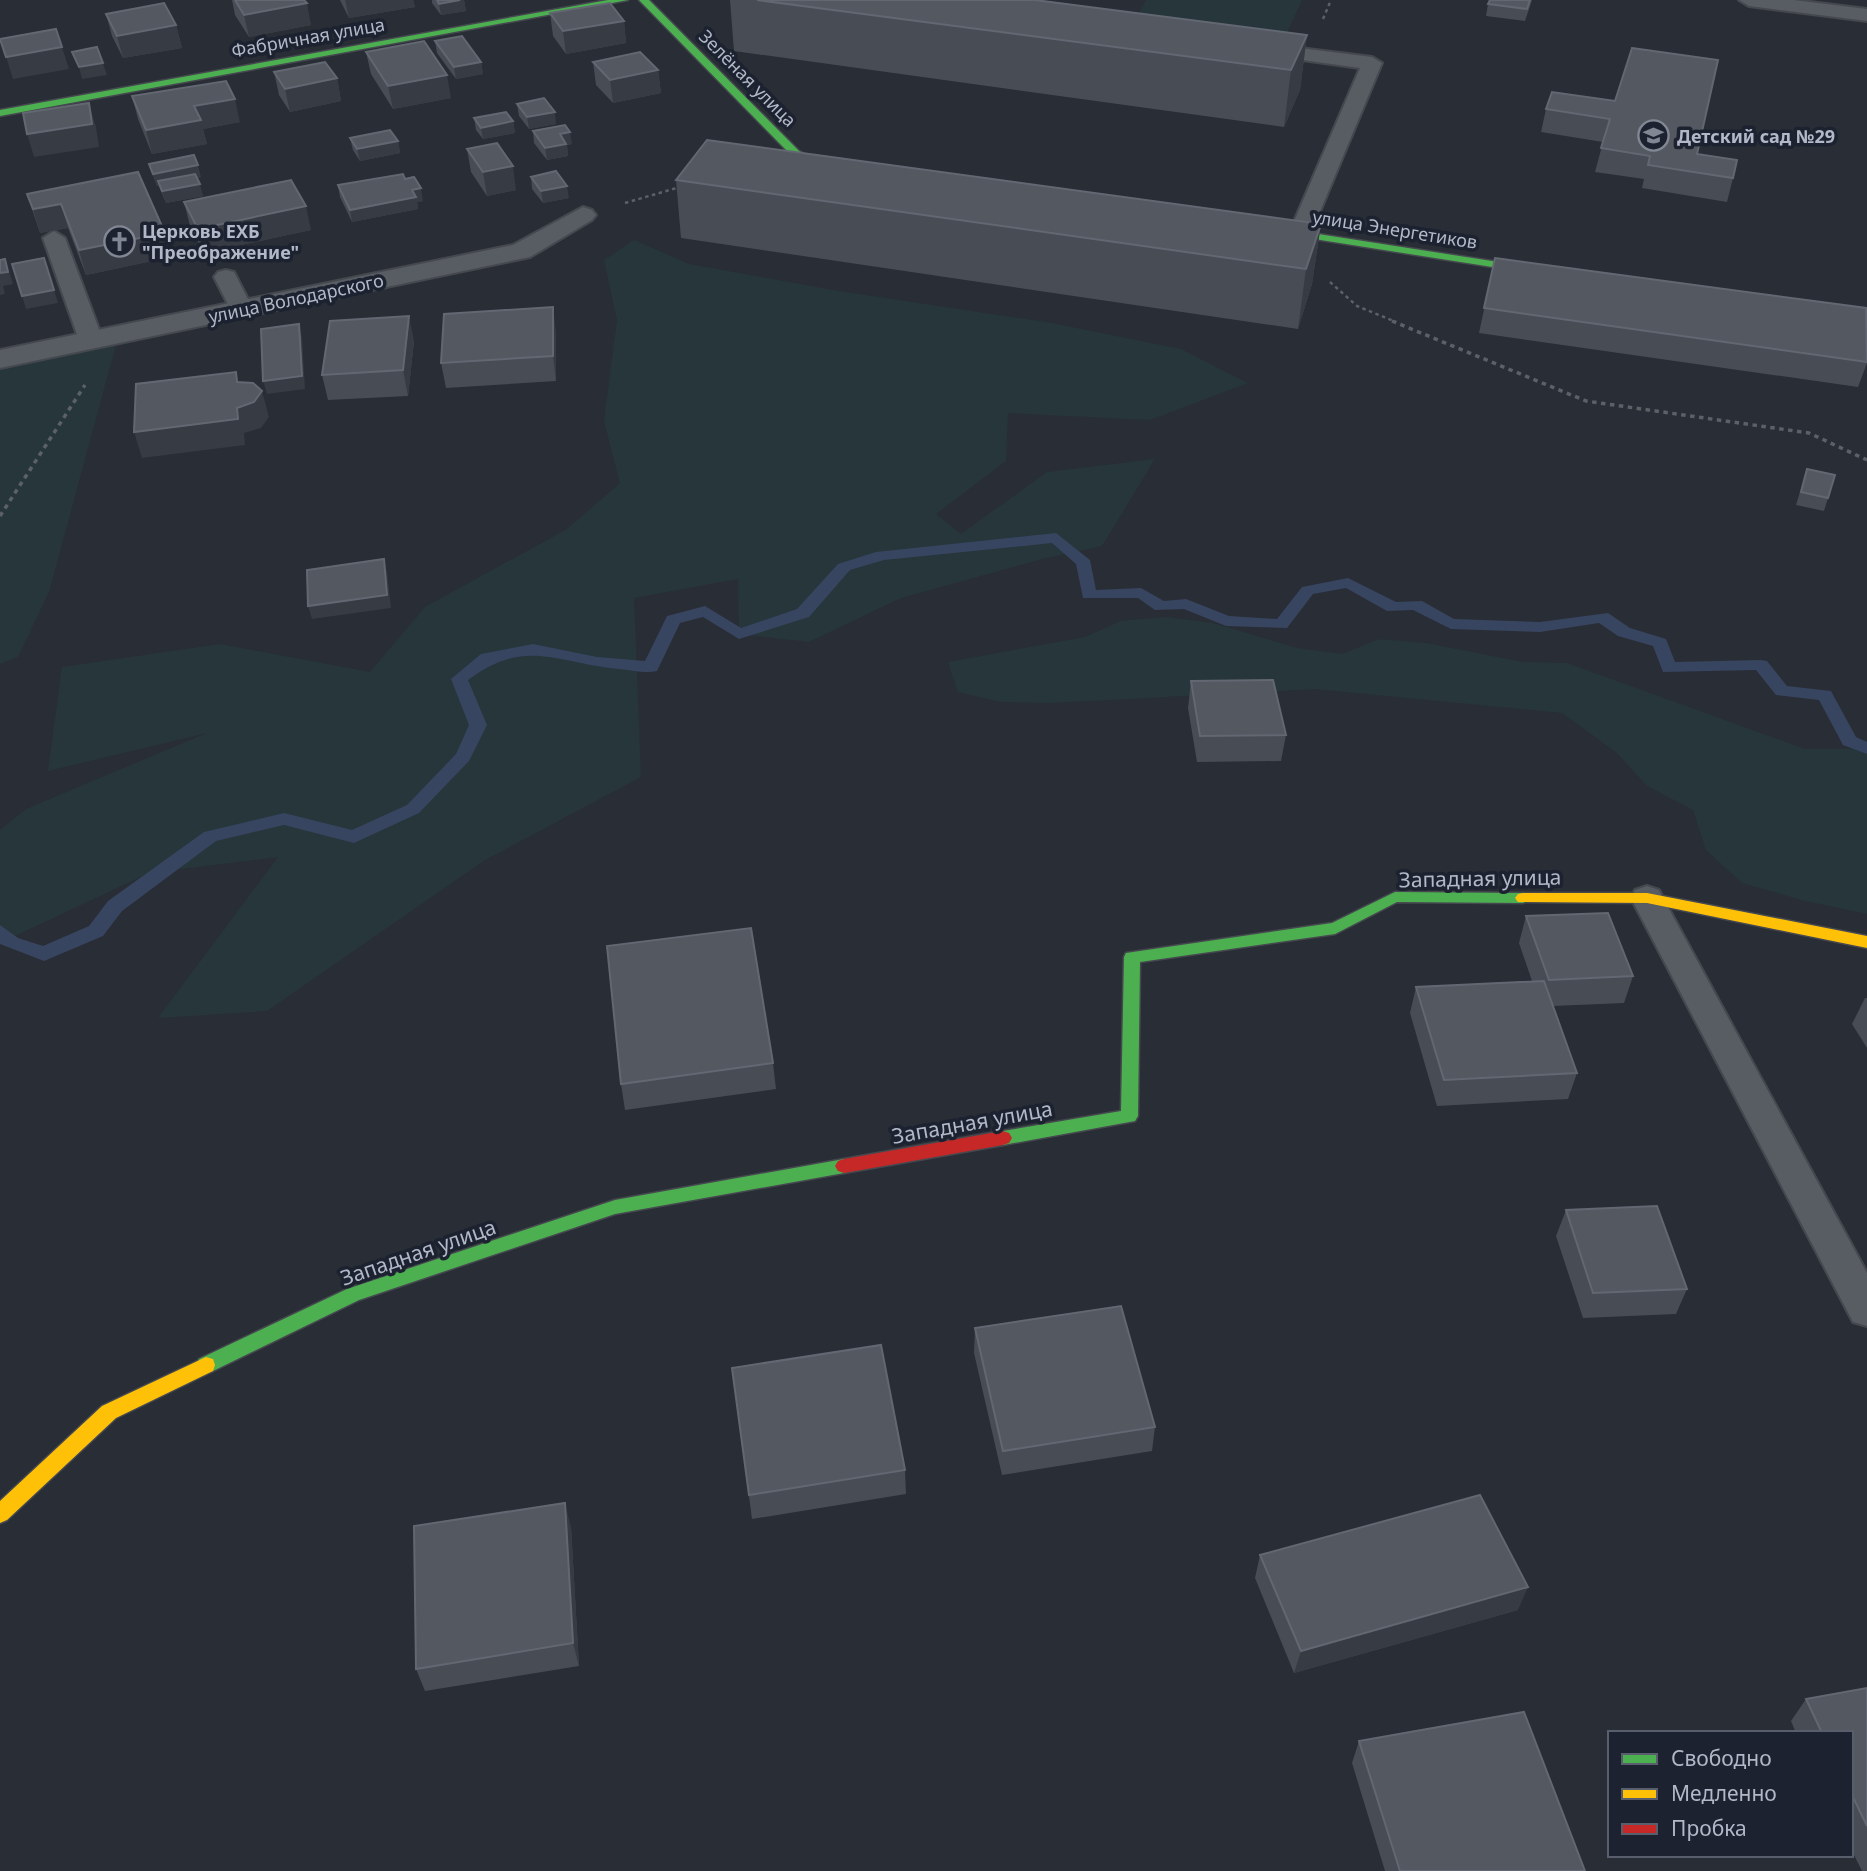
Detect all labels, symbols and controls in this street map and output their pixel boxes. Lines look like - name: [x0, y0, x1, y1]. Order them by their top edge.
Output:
- street label: Фабричная улица: [229, 12, 387, 62]
- street label: Зелёная улица: [694, 24, 802, 132]
- school or university icon: Детский сад №29: [1637, 119, 1671, 153]
- place label: Детский сад №29: [1677, 124, 1835, 148]
- street label: улица Энергетиков: [1311, 204, 1479, 254]
- place label: Церковь ЕХБ "Преображение": [142, 219, 299, 264]
- church icon: Церковь ЕХБ "Преображение": [102, 224, 136, 258]
- street label: улица Володарского: [206, 268, 386, 328]
- street label: Западная улица: [1398, 863, 1562, 893]
- street label: Западная улица: [889, 1094, 1055, 1150]
- street label: Западная улица: [337, 1212, 499, 1292]
- legend: [1608, 1731, 1853, 1857]
- text: Свободно: [1671, 1744, 1772, 1772]
- text: Медленно: [1671, 1779, 1777, 1807]
- text: Пробка: [1671, 1814, 1747, 1842]

